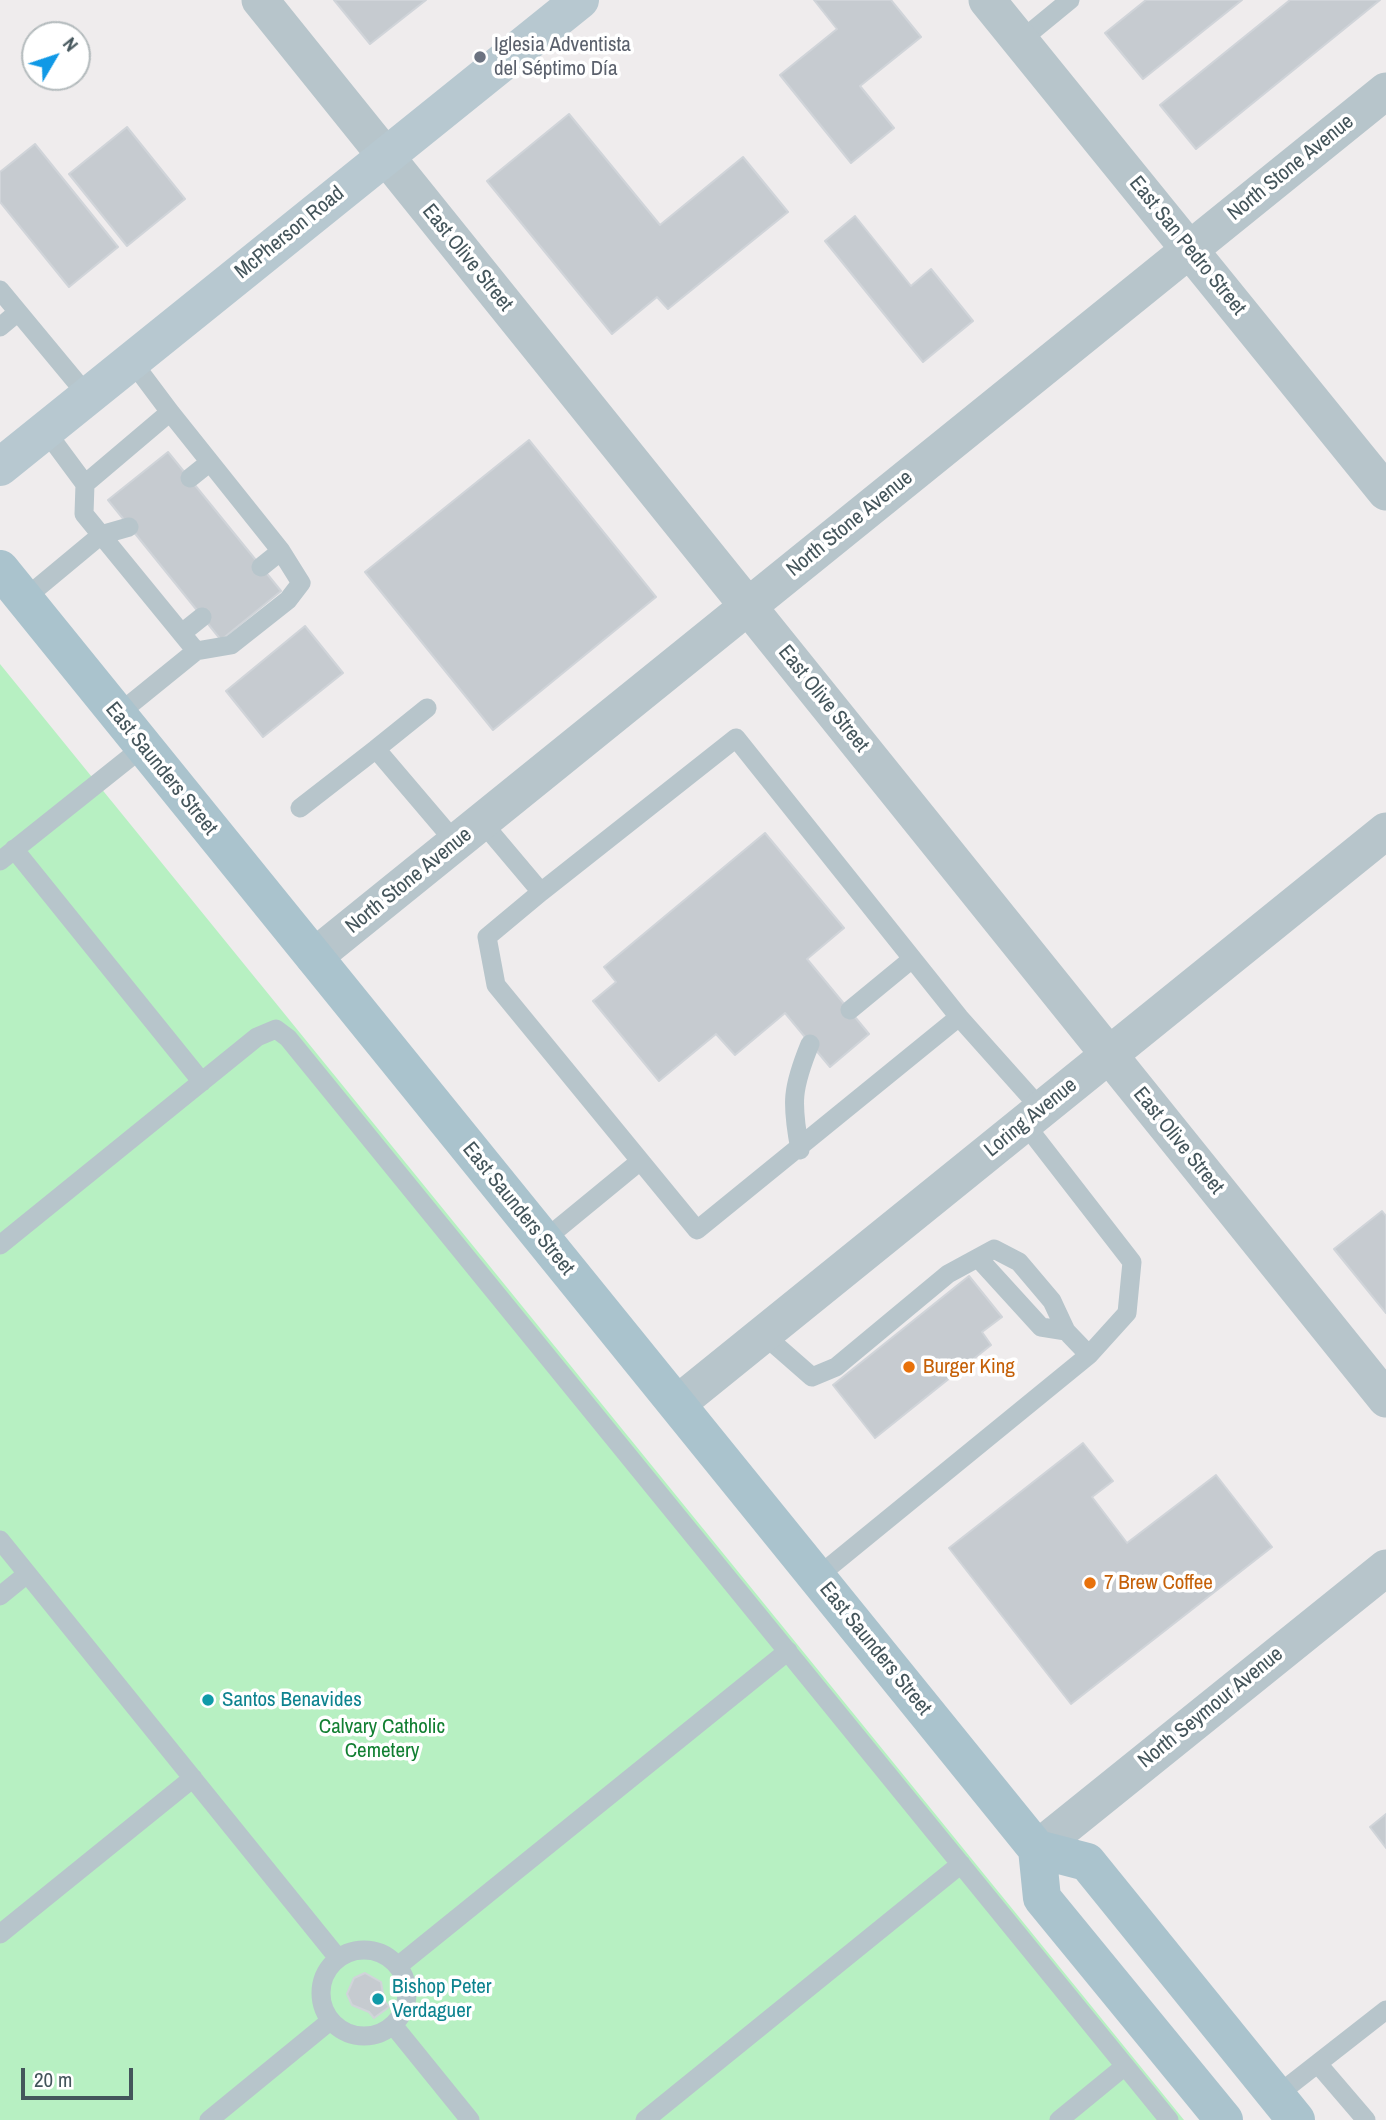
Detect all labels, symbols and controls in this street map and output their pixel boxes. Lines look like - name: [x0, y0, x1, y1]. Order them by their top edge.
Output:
- north arrow: [21, 21, 91, 91]
- text: N: [57, 31, 84, 57]
- place label: Iglesia Adventista del Séptimo Día: [494, 32, 631, 82]
- marker: Iglesia Adventista del Séptimo Día: [472, 49, 488, 65]
- street label: North Stone Avenue: [1223, 110, 1359, 226]
- street label: East San Pedro Street: [1123, 171, 1251, 321]
- street label: McPherson Road: [230, 181, 350, 285]
- street label: East Olive Street: [416, 199, 518, 317]
- street label: North Stone Avenue: [782, 466, 918, 582]
- street label: East Olive Street: [772, 640, 874, 758]
- street label: East Saunders Street: [100, 697, 222, 841]
- street label: North Stone Avenue: [341, 823, 477, 939]
- street label: Loring Avenue: [980, 1073, 1082, 1163]
- street label: East Olive Street: [1127, 1082, 1229, 1200]
- street label: East Saunders Street: [457, 1137, 579, 1281]
- place label: Burger King: [923, 1354, 1015, 1380]
- marker: Burger King: [901, 1359, 917, 1375]
- place label: 7 Brew Coffee: [1104, 1570, 1213, 1596]
- marker: 7 Brew Coffee: [1082, 1575, 1098, 1591]
- street label: East Saunders Street: [814, 1577, 936, 1721]
- street label: North Seymour Avenue: [1134, 1642, 1288, 1774]
- place label: Santos Benavides: [222, 1687, 362, 1713]
- marker: Santos Benavides: [200, 1692, 216, 1708]
- park label: Calvary Catholic Cemetery: [319, 1714, 445, 1764]
- place label: Bishop Peter Verdaguer: [392, 1974, 492, 2024]
- marker: Bishop Peter Verdaguer: [370, 1991, 386, 2007]
- scale bar: [24, 2054, 136, 2098]
- text: 20 m: [34, 2065, 72, 2094]

